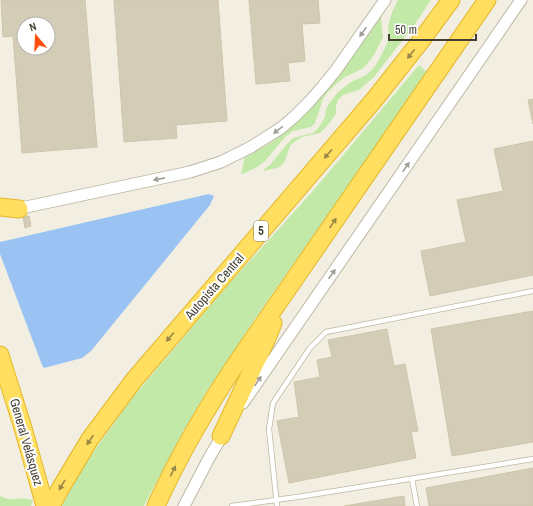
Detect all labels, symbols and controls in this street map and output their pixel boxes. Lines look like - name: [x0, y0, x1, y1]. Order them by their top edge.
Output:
- north arrow: [16, 16, 56, 56]
- scale bar: [389, 16, 476, 42]
- text: N: [27, 19, 38, 34]
- text: 50 m: [395, 22, 417, 38]
- one-way arrow: [359, 27, 367, 37]
- one-way arrow: [407, 48, 415, 59]
- one-way arrow: [273, 125, 283, 133]
- one-way arrow: [323, 148, 332, 159]
- one-way arrow: [402, 161, 410, 172]
- one-way arrow: [153, 176, 165, 182]
- one-way arrow: [329, 218, 337, 229]
- road number: 5: [254, 221, 268, 241]
- street label: Autopista Central: [180, 250, 248, 324]
- one-way arrow: [328, 268, 336, 279]
- one-way arrow: [166, 332, 175, 343]
- one-way arrow: [254, 376, 262, 386]
- street label: General Velásquez: [6, 397, 47, 488]
- one-way arrow: [86, 434, 94, 445]
- one-way arrow: [169, 465, 176, 477]
- one-way arrow: [59, 479, 66, 491]

